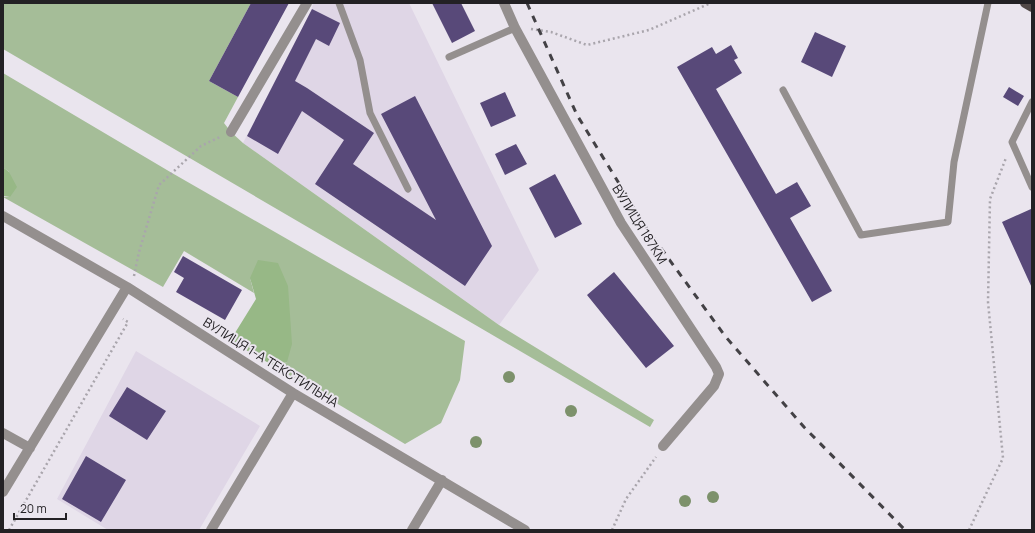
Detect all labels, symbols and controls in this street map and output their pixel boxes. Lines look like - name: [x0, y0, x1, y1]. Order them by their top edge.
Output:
- street label: ВУЛИЦЯ 187КМ: [608, 181, 672, 267]
- street label: ВУЛИЦЯ 1-А ТЕКСТИЛЬНА: [200, 313, 342, 411]
- scale bar: [14, 495, 66, 521]
- text: 20 m: [20, 500, 47, 517]

